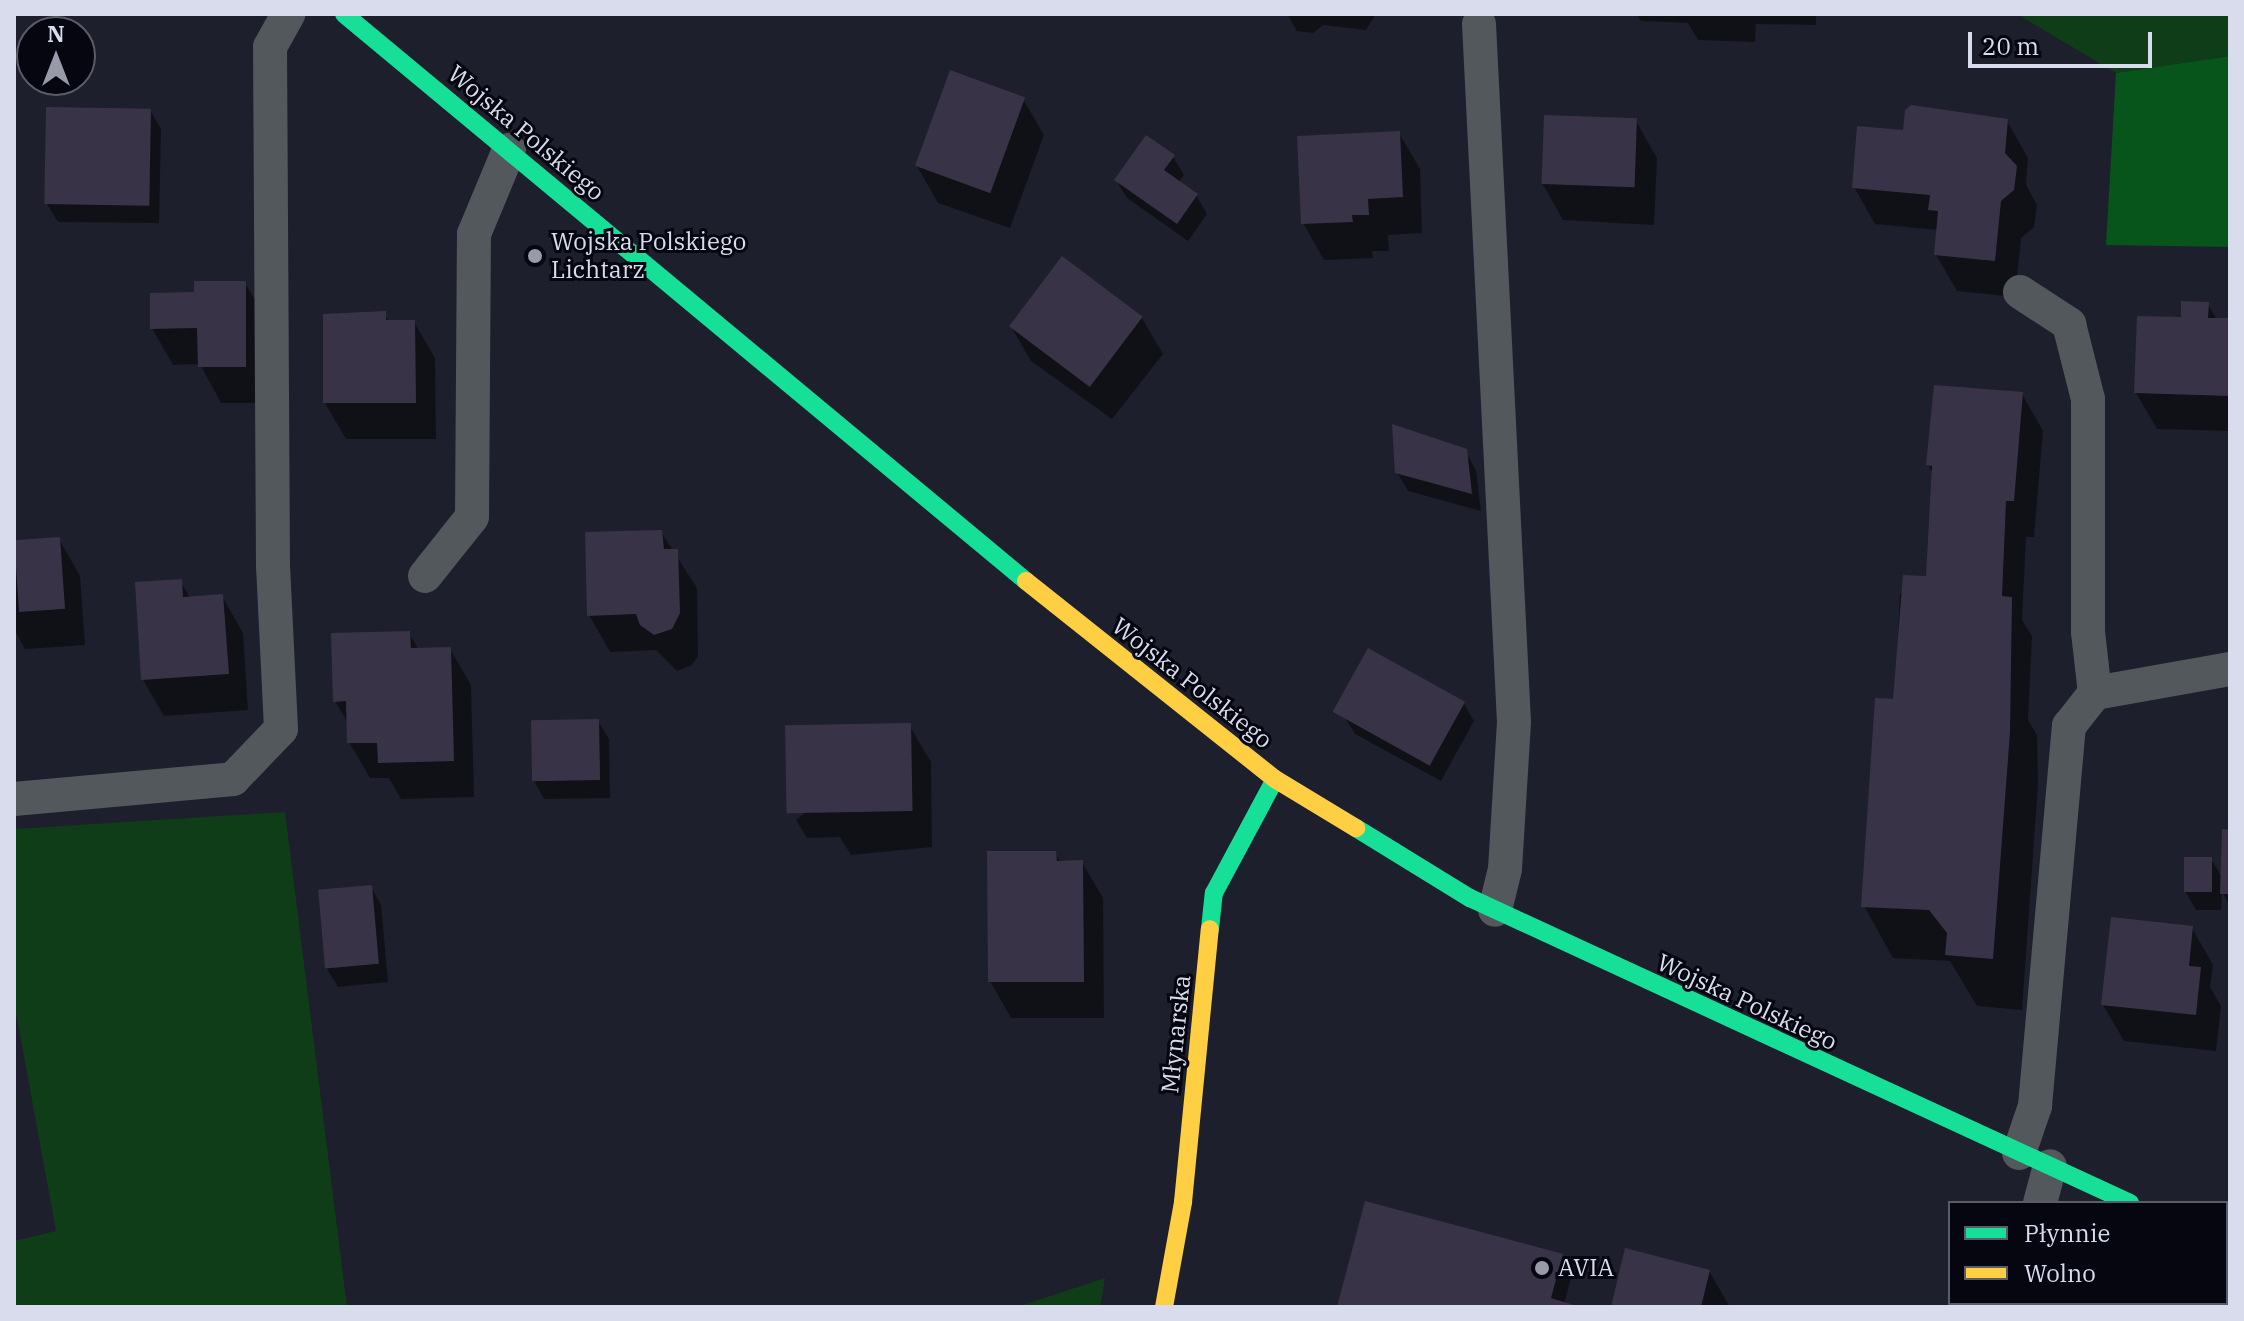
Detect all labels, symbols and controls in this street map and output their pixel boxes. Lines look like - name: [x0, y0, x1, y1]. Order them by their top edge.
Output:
- north arrow: [16, 16, 96, 96]
- scale bar: [1972, 16, 2156, 66]
- text: N: [47, 19, 65, 48]
- text: 20 m: [1982, 30, 2039, 62]
- street label: Wojska Polskiego: [442, 59, 610, 207]
- place label: Wojska Polskiego Lichtarz: [551, 228, 746, 284]
- marker: Wojska Polskiego Lichtarz: [526, 247, 544, 265]
- street label: Wojska Polskiego: [1106, 612, 1278, 754]
- street label: Wojska Polskiego: [1652, 948, 1842, 1056]
- street label: Młynarska: [1155, 973, 1197, 1095]
- legend: [1948, 1201, 2228, 1305]
- text: Płynnie: [2024, 1217, 2110, 1249]
- place label: AVIA: [1558, 1254, 1614, 1282]
- text: Wolno: [2024, 1257, 2096, 1289]
- marker: AVIA: [1533, 1259, 1551, 1277]

